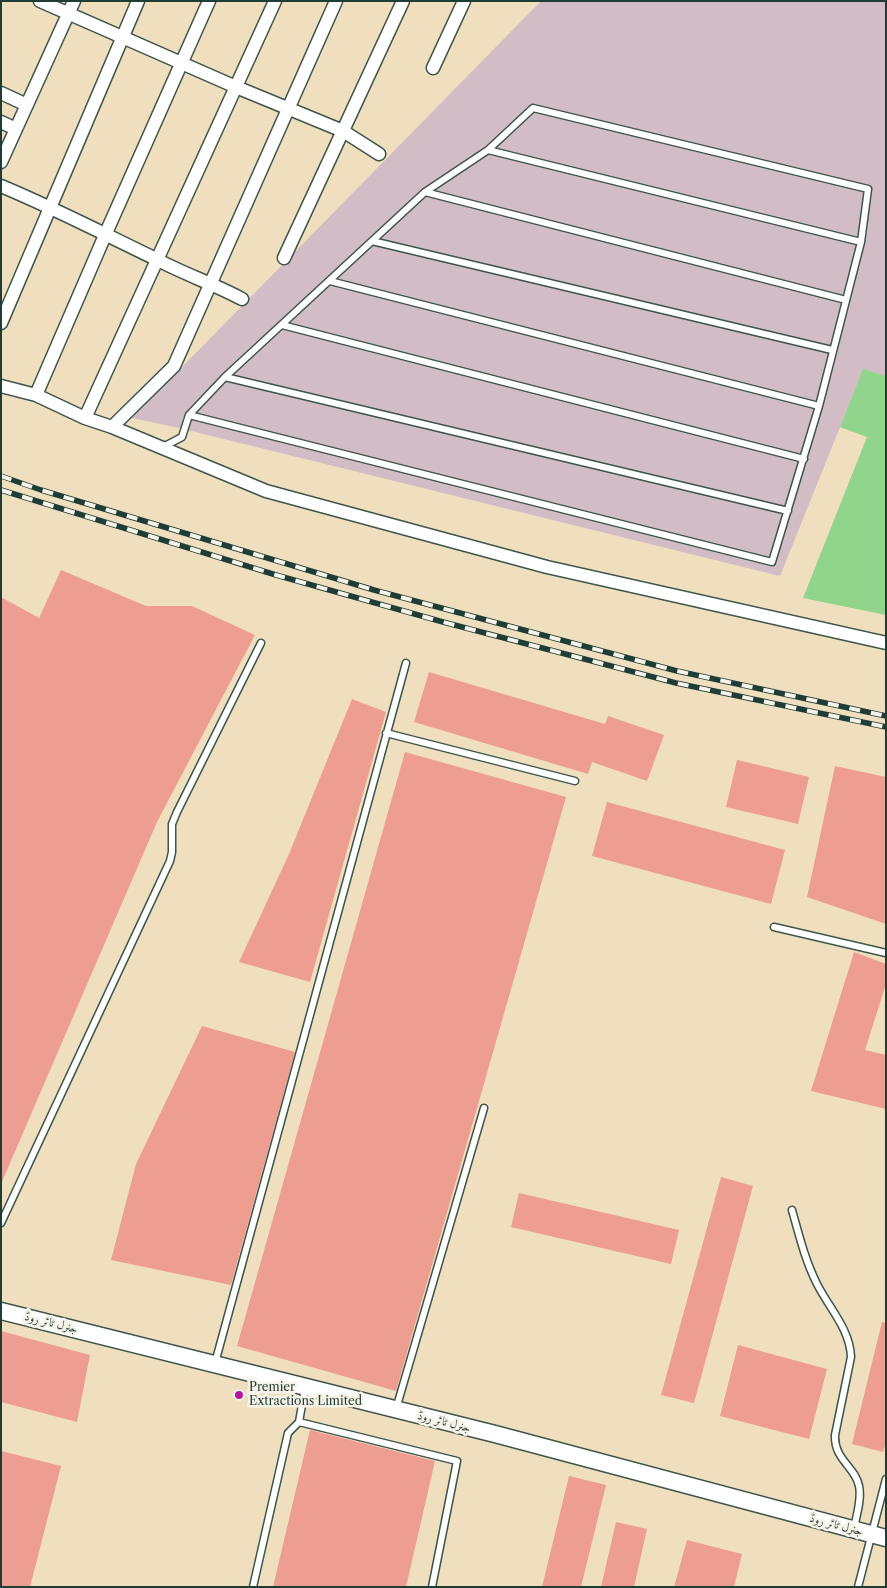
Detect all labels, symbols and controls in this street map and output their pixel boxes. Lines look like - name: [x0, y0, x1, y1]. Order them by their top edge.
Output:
- street label: جنرل ٹائر روڈ: [23, 1309, 79, 1337]
- place label: Premier Extractions Limited: [249, 1381, 362, 1409]
- marker: Premier Extractions Limited: [233, 1389, 245, 1401]
- street label: جنرل ٹائر روڈ: [416, 1408, 472, 1436]
- street label: جنرل ٹائر روڈ: [808, 1511, 864, 1539]

